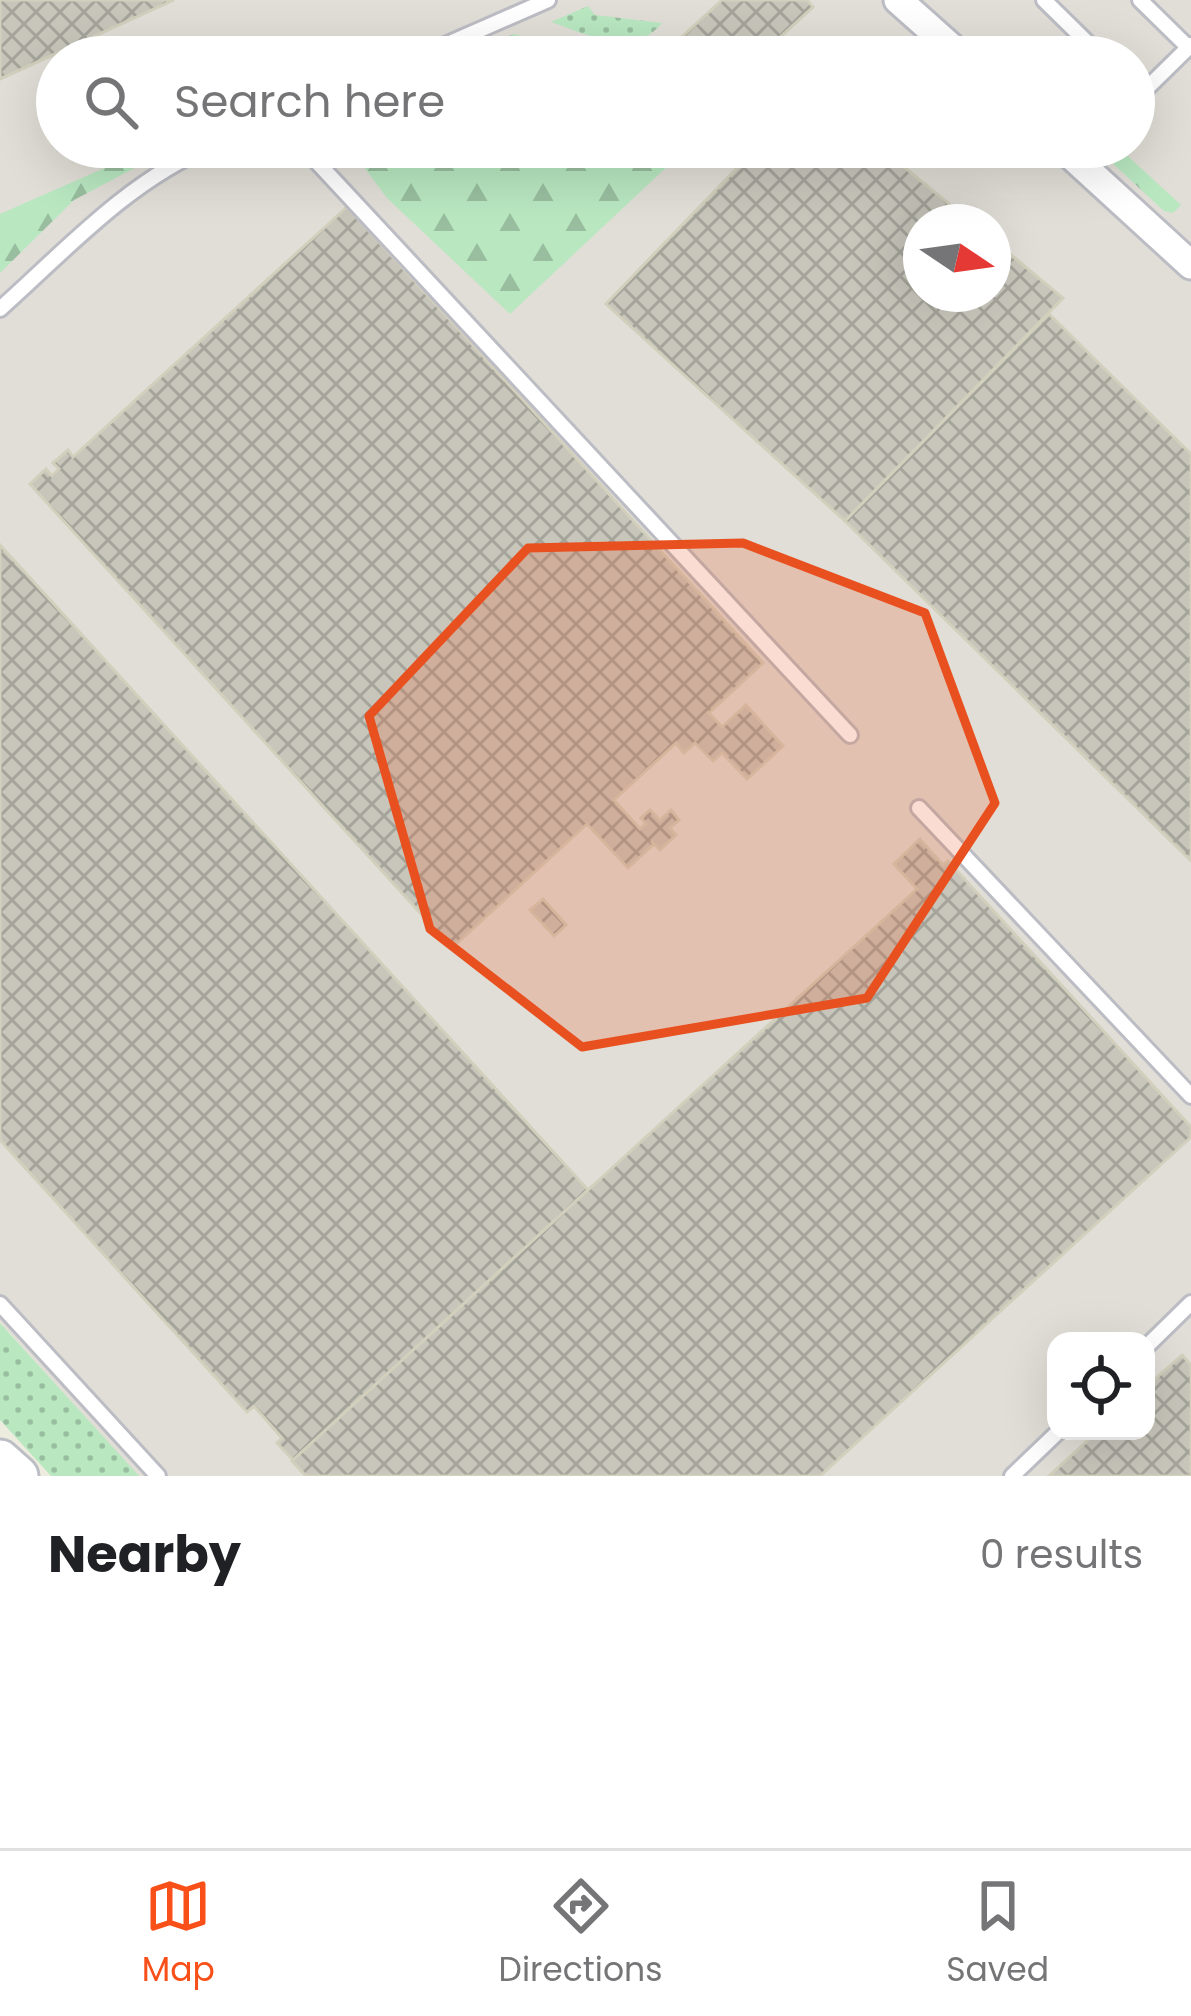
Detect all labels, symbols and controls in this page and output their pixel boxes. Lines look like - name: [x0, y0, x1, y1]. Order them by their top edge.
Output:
- search box: [36, 36, 1155, 168]
- icon: search: [78, 69, 144, 135]
- text: Search here: [174, 70, 445, 133]
- north arrow: [903, 204, 1011, 312]
- map controls: [1047, 1332, 1155, 1440]
- button: locate: [1047, 1332, 1155, 1440]
- text: Nearby: [48, 1518, 241, 1590]
- text: 0 results: [980, 1527, 1143, 1582]
- tab: Map: [142, 1873, 215, 1995]
- tab: Directions: [499, 1873, 662, 1995]
- tab: Saved: [946, 1873, 1049, 1995]

